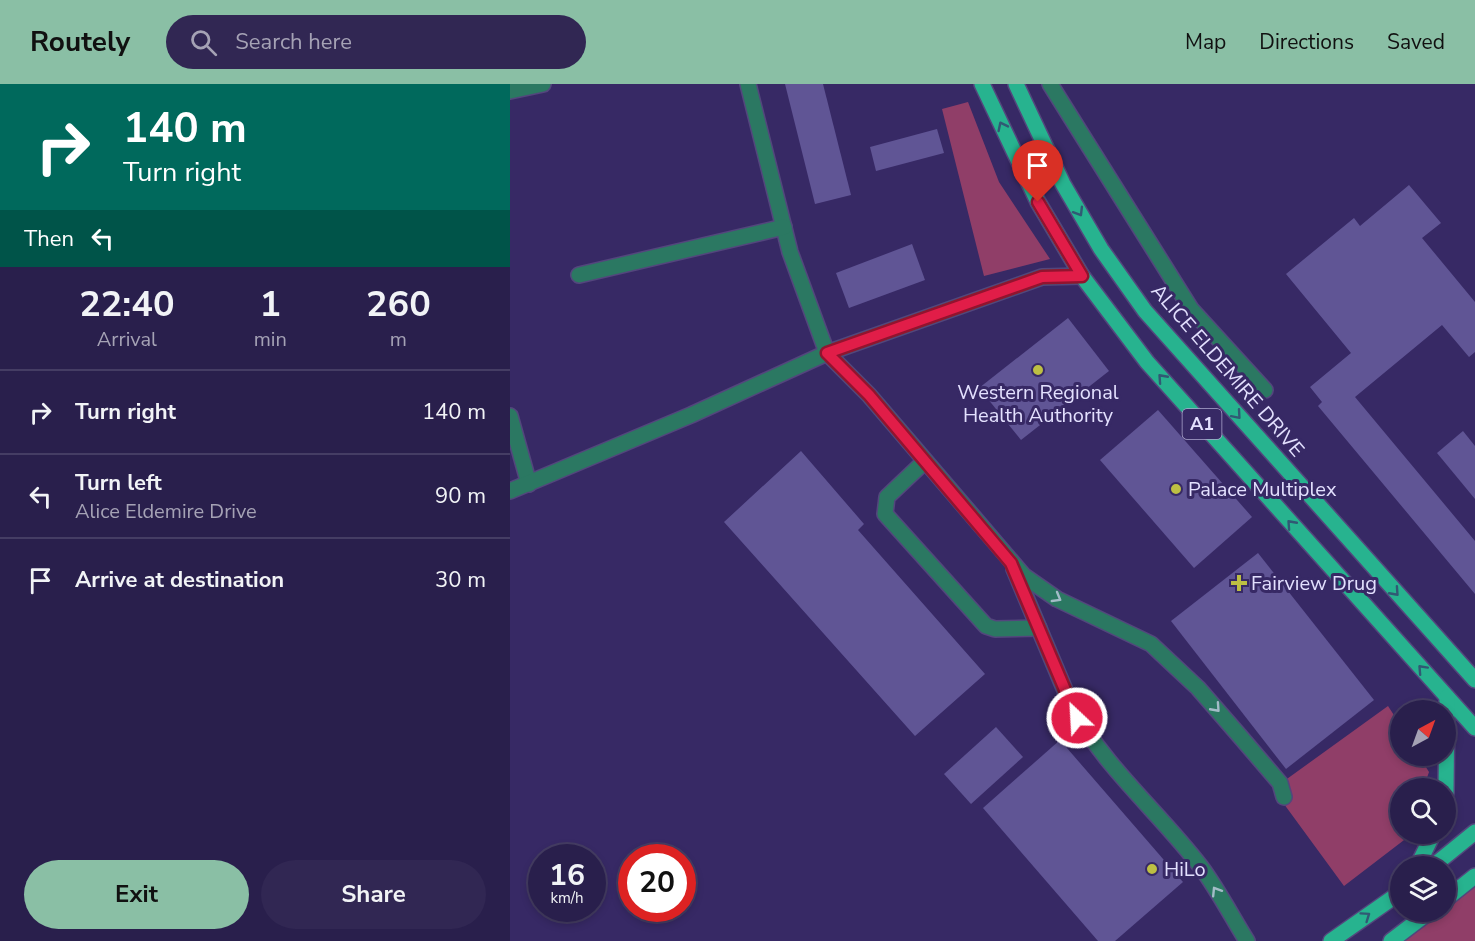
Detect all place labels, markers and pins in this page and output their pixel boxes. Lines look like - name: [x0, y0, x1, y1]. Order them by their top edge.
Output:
- pin: [1012, 140, 1063, 202]
- marker: Western Regional Health Authority: [1031, 363, 1045, 377]
- place label: Western Regional Health Authority: [957, 379, 1119, 429]
- place label: Palace Multiplex: [1188, 476, 1337, 503]
- marker: Palace Multiplex: [1169, 482, 1183, 496]
- place label: Fairview Drug: [1251, 570, 1377, 597]
- marker: Fairview Drug: [1232, 576, 1246, 590]
- place label: HiLo: [1164, 856, 1206, 883]
- marker: HiLo: [1145, 862, 1159, 876]

